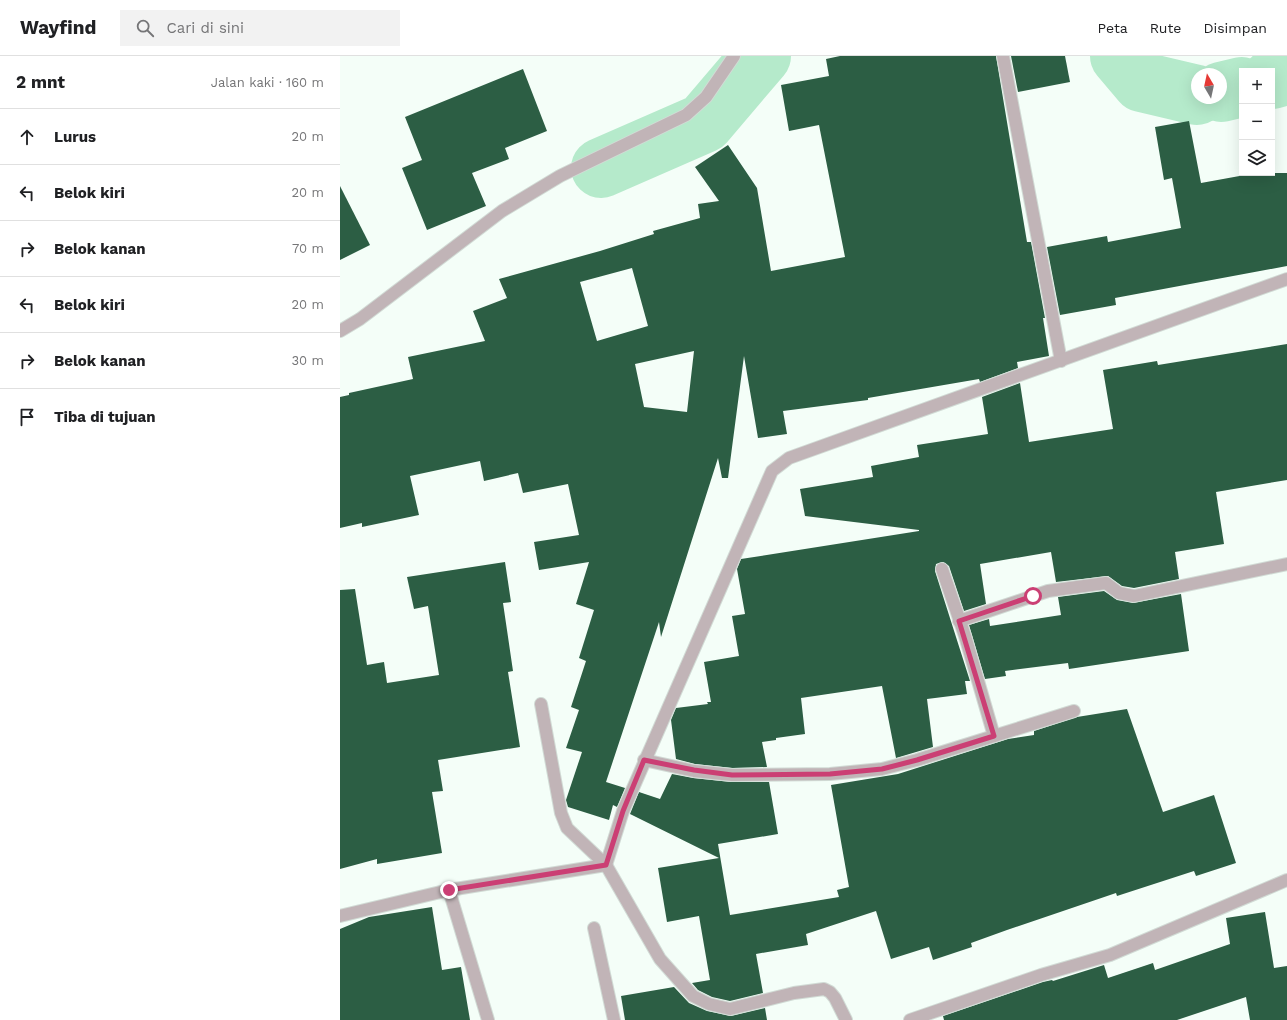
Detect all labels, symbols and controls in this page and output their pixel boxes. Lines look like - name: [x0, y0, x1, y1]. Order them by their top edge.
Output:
- search box: [120, 10, 400, 46]
- text: Wayfind: [20, 16, 96, 39]
- icon: search: [134, 17, 156, 39]
- text: Cari di sini: [166, 19, 244, 37]
- text: Peta: [1098, 20, 1128, 36]
- text: Rute: [1150, 20, 1181, 36]
- text: Disimpan: [1203, 20, 1267, 36]
- north arrow: [1191, 68, 1227, 104]
- map controls: [1239, 68, 1275, 176]
- button: +: [1239, 68, 1275, 104]
- text: 2 mnt: [16, 72, 65, 92]
- text: Jalan kaki · 160 m: [211, 75, 324, 90]
- button: −: [1239, 104, 1275, 140]
- icon: ahead: [16, 126, 38, 148]
- text: Lurus: [54, 128, 96, 146]
- text: 20 m: [292, 129, 324, 144]
- button: layers: [1239, 140, 1275, 176]
- icon: left: [16, 182, 38, 204]
- text: Belok kiri: [54, 184, 125, 202]
- text: 20 m: [292, 185, 324, 200]
- icon: right: [16, 238, 38, 260]
- text: Belok kanan: [54, 240, 145, 258]
- text: 70 m: [292, 241, 324, 256]
- icon: left: [16, 294, 38, 316]
- text: Belok kiri: [54, 296, 125, 314]
- text: 20 m: [292, 297, 324, 312]
- icon: right: [16, 350, 38, 372]
- text: Belok kanan: [54, 352, 145, 370]
- text: 30 m: [292, 353, 324, 368]
- icon: arrive: [16, 406, 38, 428]
- text: Tiba di tujuan: [54, 408, 156, 426]
- route start: [1024, 587, 1042, 605]
- route end: [440, 881, 458, 899]

